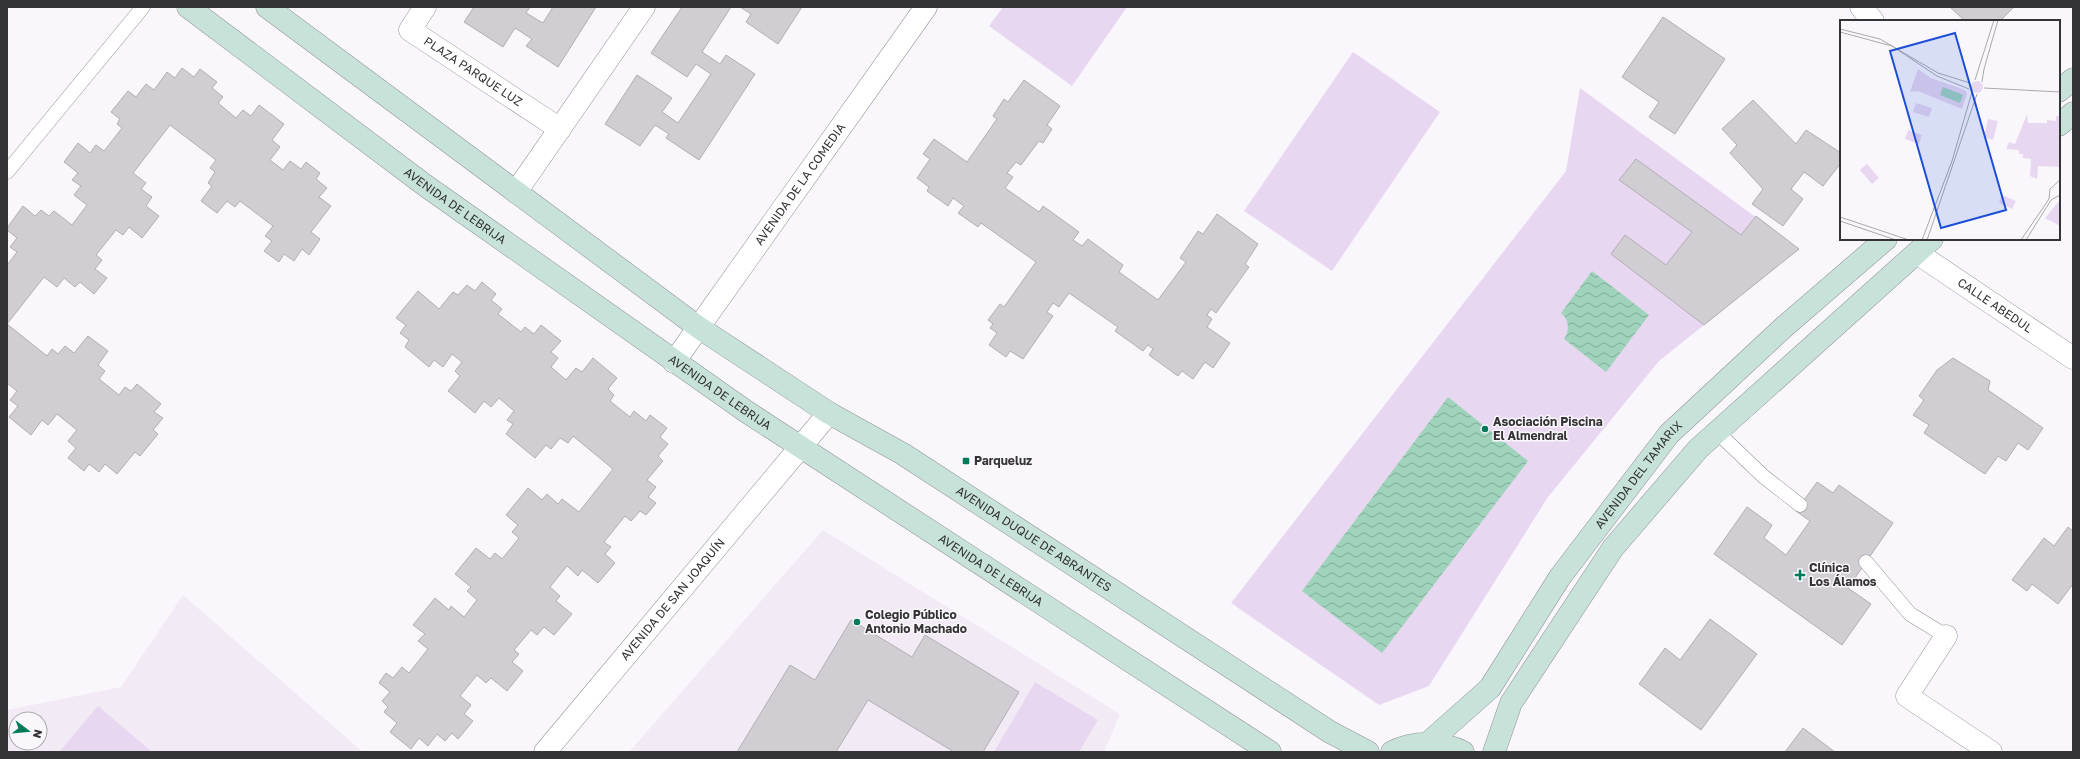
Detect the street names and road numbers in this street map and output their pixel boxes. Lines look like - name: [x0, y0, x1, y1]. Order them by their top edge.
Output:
- street label: PLAZA PARQUE LUZ: [421, 33, 525, 109]
- street label: AVENIDA DE LA COMEDIA: [751, 120, 848, 248]
- street label: AVENIDA DE LEBRIJA: [401, 164, 509, 247]
- street label: CALLE ABEDUL: [1955, 274, 2036, 336]
- street label: AVENIDA DE LEBRIJA: [666, 351, 774, 433]
- street label: AVENIDA DEL TAMARIX: [1592, 418, 1685, 532]
- street label: AVENIDA DUQUE DE ABRANTES: [953, 483, 1115, 595]
- street label: AVENIDA DE LEBRIJA: [936, 531, 1046, 609]
- street label: AVENIDA DE SAN JOAQUÍN: [617, 535, 728, 663]

